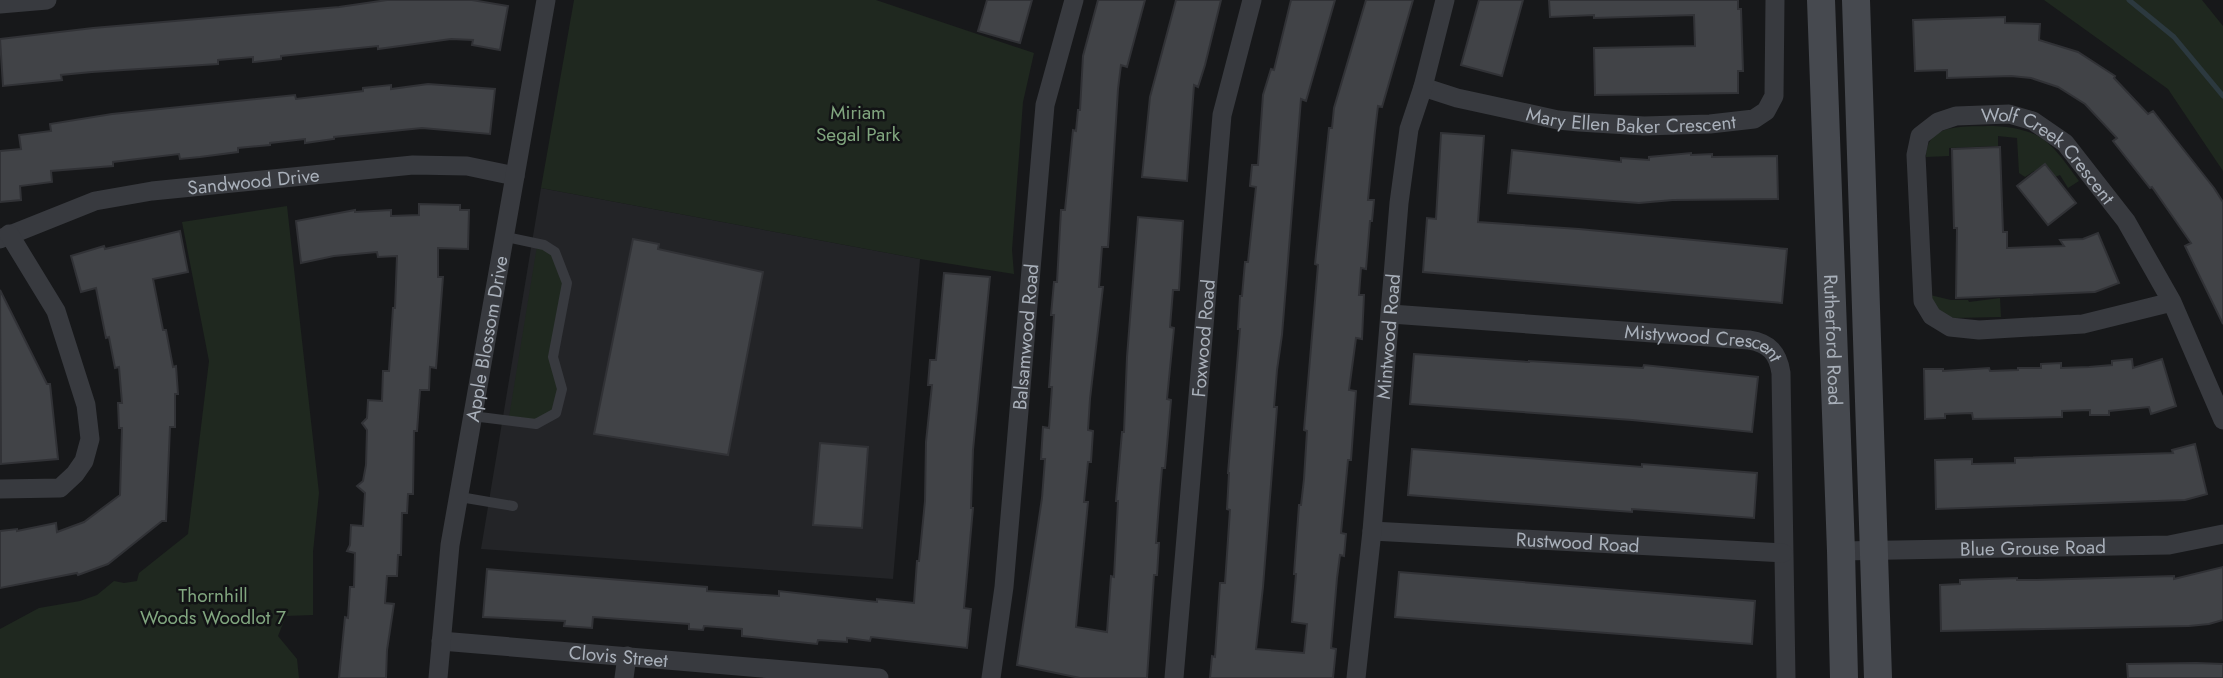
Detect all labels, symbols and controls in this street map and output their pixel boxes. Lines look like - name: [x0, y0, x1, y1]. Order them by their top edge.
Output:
- park label: Miriam Segal Park: [816, 99, 901, 148]
- street label: Mary Ellen Baker Crescent: [1524, 100, 1738, 140]
- street label: Wolf Creek Crescent: [1980, 101, 2122, 210]
- street label: Sandwood Drive: [186, 161, 321, 201]
- street label: Apple Blossom Drive: [458, 253, 514, 424]
- street label: Balsamwood Road: [1006, 263, 1045, 411]
- street label: Mintwood Road: [1369, 273, 1407, 400]
- street label: Rutherford Road: [1817, 274, 1849, 406]
- street label: Foxwood Road: [1184, 278, 1221, 398]
- street label: Mistywood Crescent: [1624, 317, 1790, 366]
- street label: Rustwood Road: [1515, 525, 1640, 559]
- street label: Blue Grouse Road: [1960, 533, 2106, 562]
- park label: Thornhill Woods Woodlot 7: [140, 582, 286, 631]
- street label: Clovis Street: [568, 638, 670, 674]

